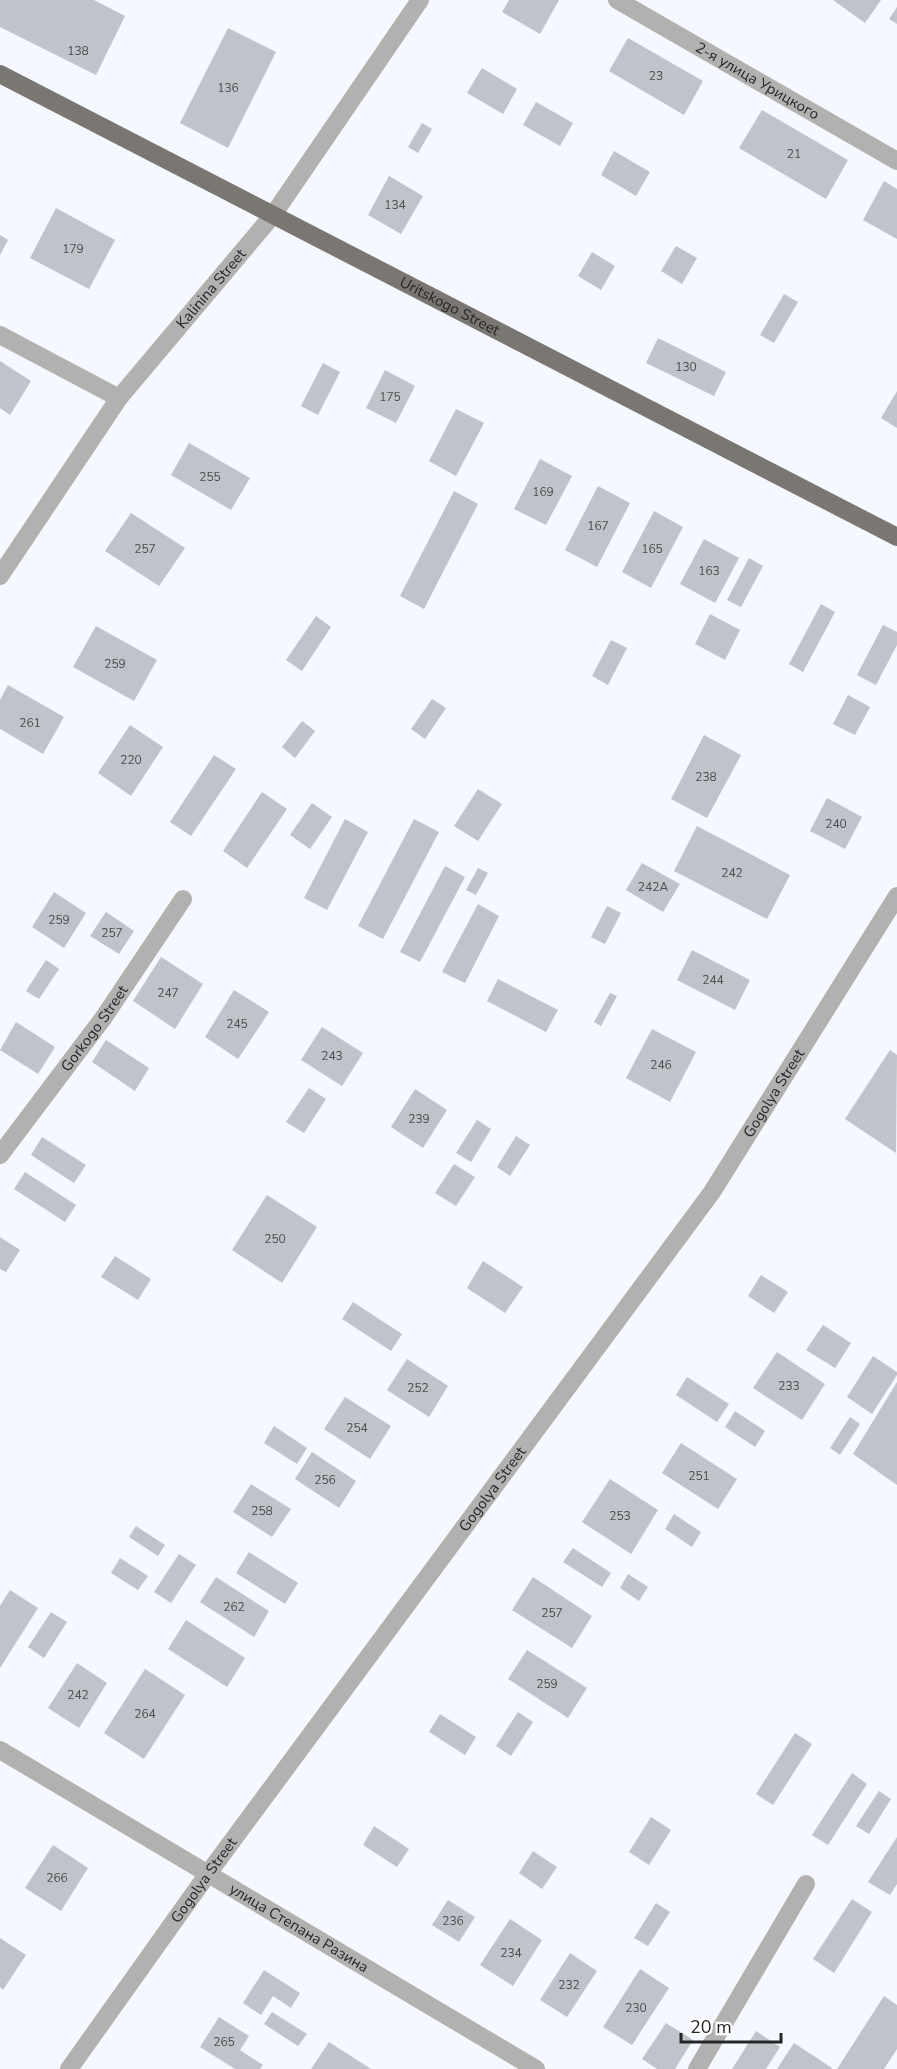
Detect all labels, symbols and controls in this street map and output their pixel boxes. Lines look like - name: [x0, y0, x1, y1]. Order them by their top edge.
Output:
- street label: 2-я улица Урицкого: [692, 37, 823, 124]
- house number: 138: [67, 43, 89, 59]
- house number: 23: [649, 68, 663, 84]
- house number: 136: [217, 80, 239, 96]
- house number: 21: [787, 146, 801, 162]
- house number: 134: [384, 197, 406, 213]
- house number: 179: [62, 241, 84, 257]
- street label: Kalinina Street: [172, 244, 251, 333]
- street label: Uritskogo Street: [396, 272, 504, 341]
- house number: 130: [675, 359, 697, 375]
- house number: 175: [379, 389, 401, 405]
- house number: 255: [199, 469, 221, 485]
- house number: 169: [532, 484, 554, 500]
- house number: 167: [587, 518, 609, 534]
- house number: 257: [134, 541, 156, 557]
- house number: 165: [641, 541, 663, 557]
- house number: 163: [698, 563, 720, 579]
- house number: 259: [104, 656, 126, 672]
- house number: 261: [19, 715, 41, 731]
- house number: 220: [120, 752, 142, 768]
- house number: 238: [695, 769, 717, 785]
- house number: 240: [825, 816, 847, 832]
- house number: 242: [721, 865, 743, 881]
- house number: 242А: [638, 879, 668, 895]
- house number: 259: [48, 912, 70, 928]
- house number: 257: [101, 925, 123, 941]
- house number: 244: [702, 972, 724, 988]
- street label: Gorkogo Street: [56, 981, 133, 1076]
- house number: 247: [157, 985, 179, 1001]
- house number: 245: [226, 1016, 248, 1032]
- street label: Gogolya Street: [738, 1044, 809, 1141]
- house number: 243: [321, 1048, 343, 1064]
- house number: 246: [650, 1057, 672, 1073]
- house number: 239: [408, 1111, 430, 1127]
- house number: 250: [264, 1231, 286, 1247]
- house number: 233: [778, 1378, 800, 1394]
- house number: 252: [407, 1380, 429, 1396]
- house number: 254: [346, 1420, 368, 1436]
- street label: Gogolya Street: [454, 1442, 531, 1536]
- house number: 251: [688, 1468, 710, 1484]
- house number: 256: [314, 1472, 336, 1488]
- house number: 258: [251, 1503, 273, 1519]
- house number: 253: [609, 1508, 631, 1524]
- house number: 262: [223, 1599, 245, 1615]
- house number: 257: [541, 1605, 563, 1621]
- house number: 259: [536, 1676, 558, 1692]
- house number: 242: [67, 1687, 89, 1703]
- house number: 264: [134, 1706, 156, 1722]
- street label: Gogolya Street: [166, 1833, 242, 1927]
- house number: 266: [46, 1870, 68, 1886]
- street label: улица Степана Разина: [226, 1879, 372, 1977]
- house number: 236: [442, 1913, 464, 1929]
- house number: 234: [500, 1945, 522, 1961]
- house number: 232: [558, 1977, 580, 1993]
- house number: 230: [625, 2000, 647, 2016]
- scale bar: [681, 2006, 782, 2044]
- text: 20 m: [690, 2015, 732, 2039]
- house number: 265: [213, 2034, 235, 2050]

